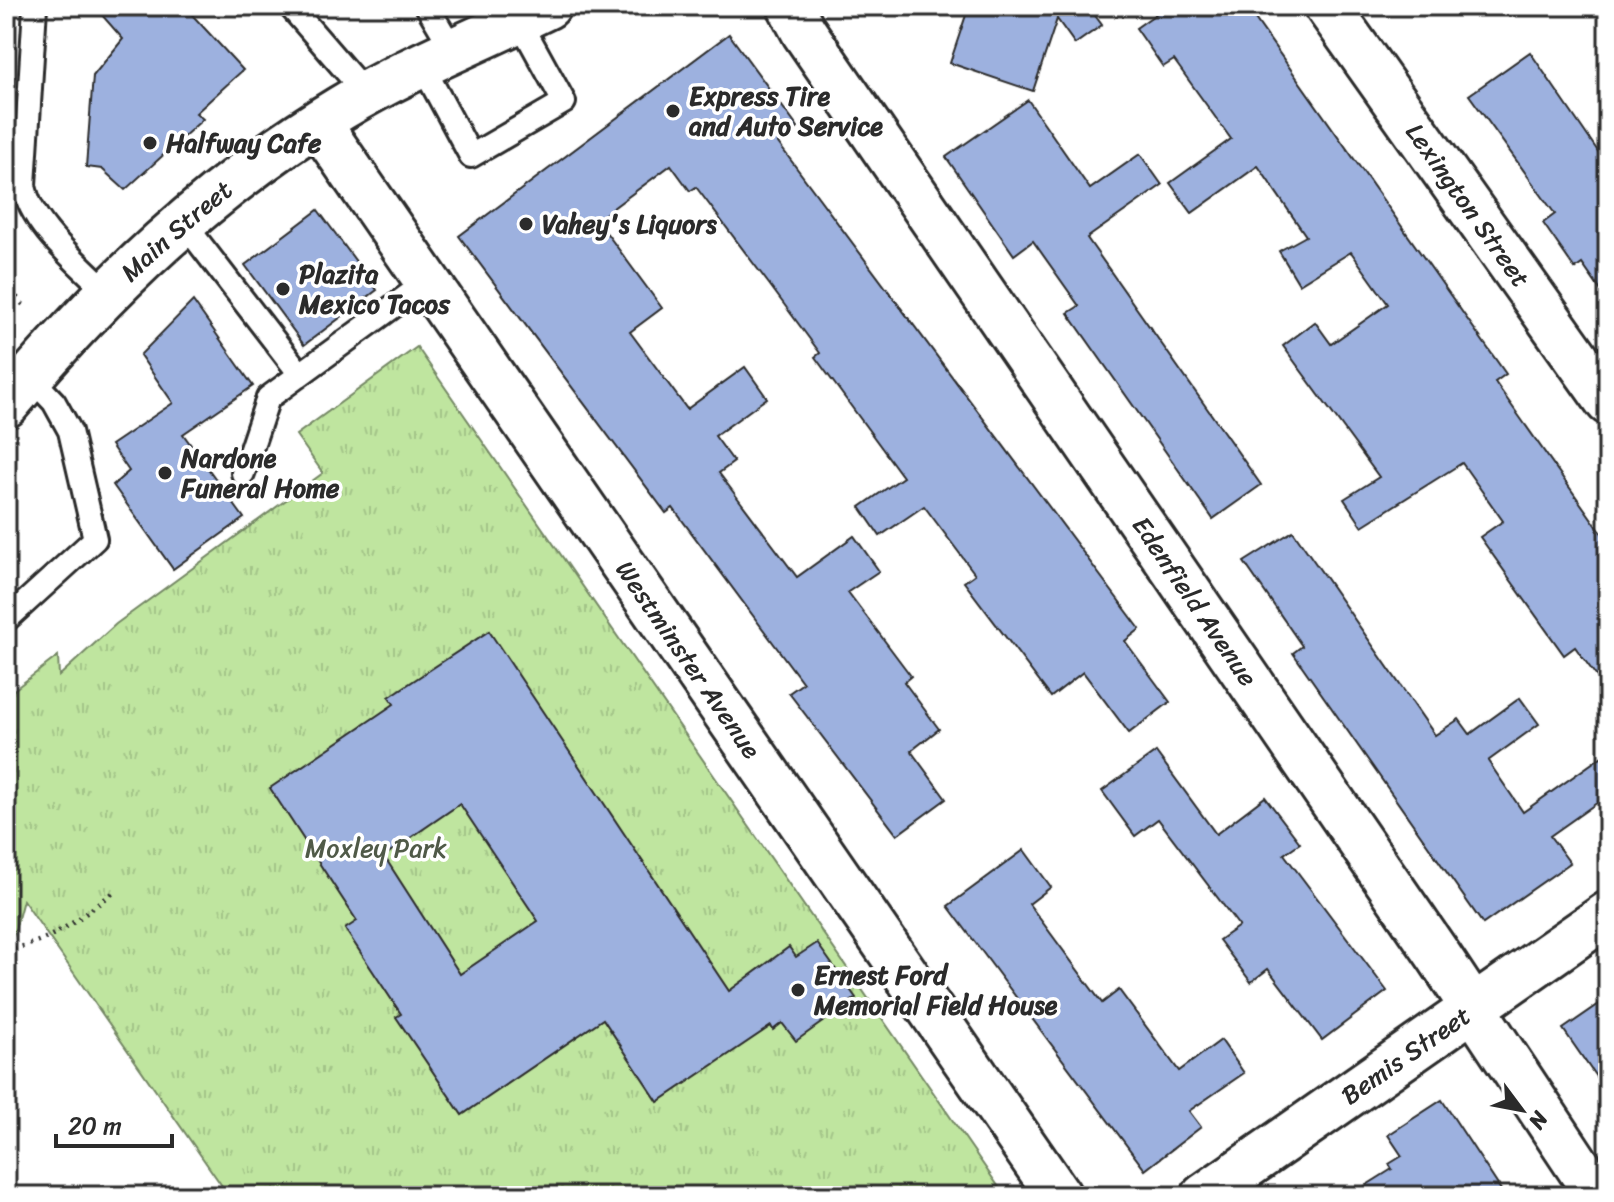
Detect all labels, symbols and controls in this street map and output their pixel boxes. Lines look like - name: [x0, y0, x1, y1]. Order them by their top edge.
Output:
- place label: Express Tire and Auto Service: [688, 73, 883, 149]
- marker: Express Tire and Auto Service: [664, 102, 682, 120]
- street label: Lexington Street: [1393, 113, 1543, 297]
- place label: Halfway Cafe: [166, 120, 322, 166]
- marker: Halfway Cafe: [141, 134, 159, 152]
- street label: Main Street: [109, 168, 243, 293]
- place label: Vahey's Liquors: [542, 201, 718, 247]
- marker: Vahey's Liquors: [517, 215, 535, 233]
- place label: Plazita Mexico Tacos: [298, 251, 451, 327]
- marker: Plazita Mexico Tacos: [274, 280, 292, 298]
- place label: Nardone Funeral Home: [180, 435, 340, 511]
- marker: Nardone Funeral Home: [156, 464, 174, 482]
- street label: Edenfield Avenue: [1120, 506, 1270, 696]
- street label: Westminster Avenue: [603, 550, 774, 769]
- park label: Moxley Park: [305, 825, 447, 871]
- place label: Ernest Ford Memorial Field House: [813, 952, 1058, 1028]
- marker: Ernest Ford Memorial Field House: [789, 981, 807, 999]
- street label: Bemis Street: [1331, 993, 1481, 1117]
- north arrow: [1482, 1070, 1562, 1150]
- scale bar: [56, 1098, 172, 1148]
- text: N: [1518, 1103, 1560, 1138]
- text: 20 m: [68, 1105, 122, 1147]

